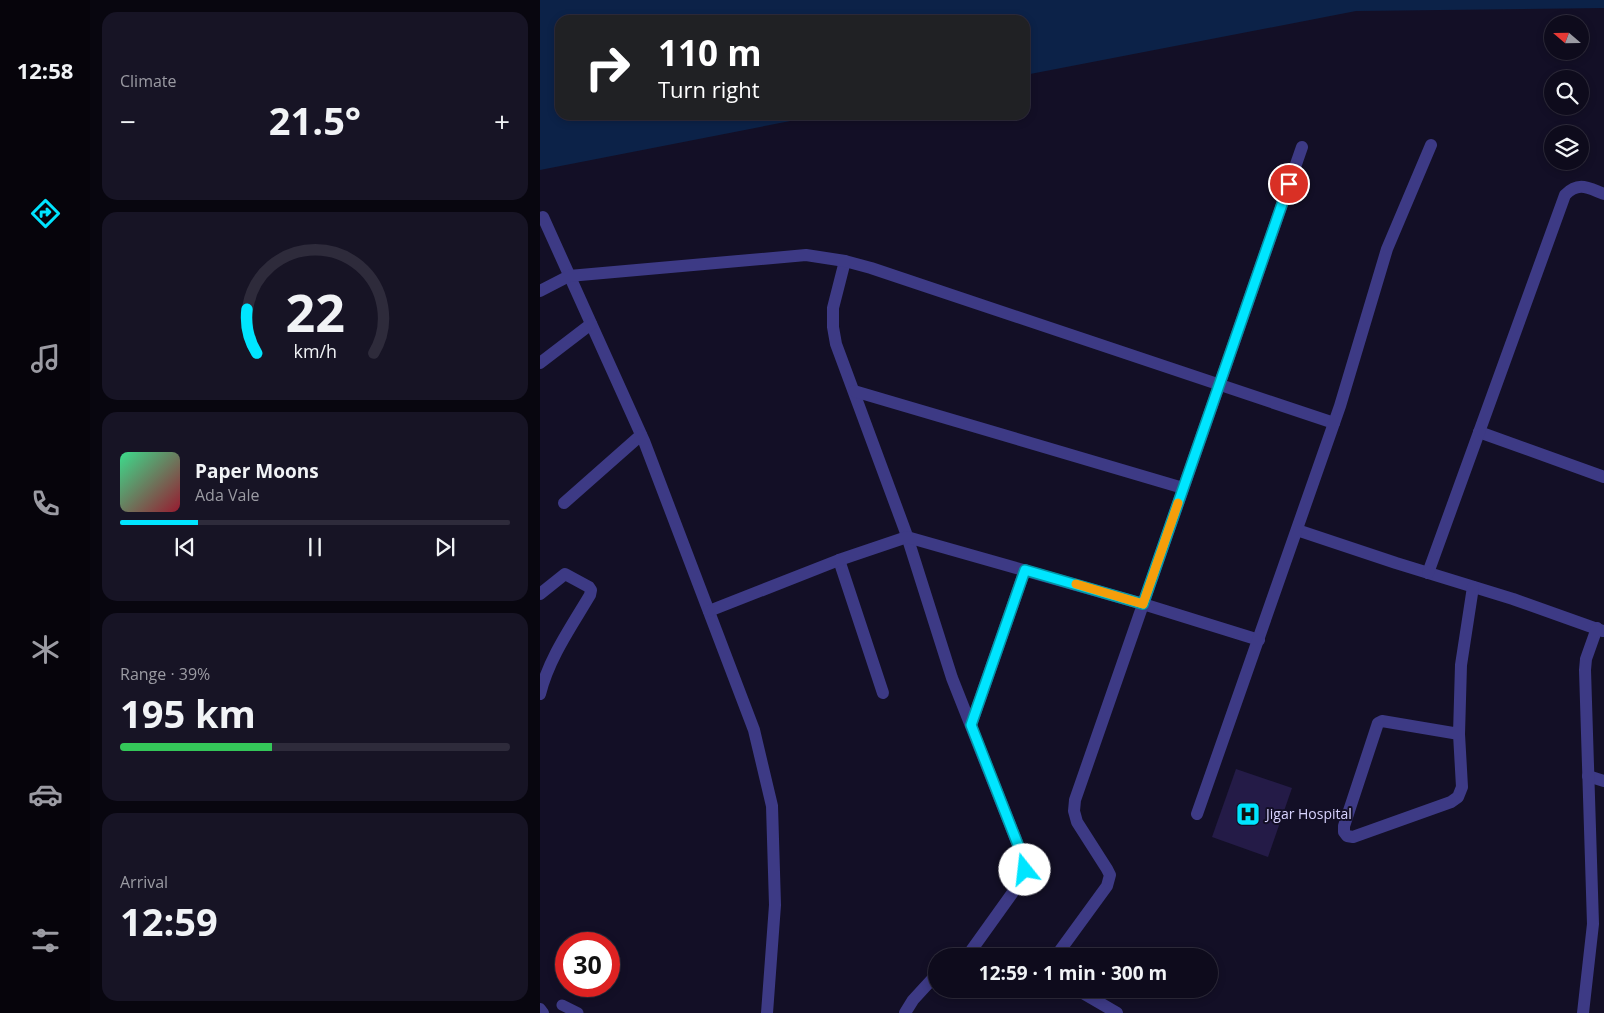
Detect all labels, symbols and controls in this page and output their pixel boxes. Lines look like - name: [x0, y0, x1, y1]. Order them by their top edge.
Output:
- north arrow: [1544, 15, 1589, 60]
- map controls: [1544, 15, 1589, 170]
- text: 110 m: [658, 29, 762, 76]
- icon: right: [575, 35, 640, 100]
- text: 12:58: [17, 55, 73, 85]
- text: Climate: [120, 70, 177, 92]
- button: search: [1544, 70, 1589, 115]
- text: Turn right: [658, 74, 760, 104]
- text: 21.5°: [269, 94, 361, 146]
- text: −: [120, 102, 136, 140]
- text: +: [494, 102, 510, 140]
- button: layers: [1544, 125, 1589, 170]
- pin: [1268, 163, 1310, 205]
- icon: arrive: [1275, 170, 1303, 198]
- icon: directions: [28, 196, 63, 231]
- text: 22: [285, 276, 345, 347]
- text: km/h: [293, 339, 337, 363]
- icon: music: [28, 341, 63, 376]
- text: Paper Moons: [195, 458, 319, 484]
- text: Ada Vale: [195, 484, 259, 506]
- icon: phone: [28, 486, 63, 521]
- icon: previous: [171, 533, 199, 561]
- icon: pause: [301, 533, 329, 561]
- icon: next: [431, 533, 459, 561]
- icon: climate: [28, 632, 63, 667]
- text: Range · 39%: [120, 663, 210, 685]
- text: 195 km: [120, 687, 256, 739]
- icon: car: [28, 777, 63, 812]
- hospital icon: Jigar Hospital: [1235, 801, 1261, 827]
- place label: Jigar Hospital: [1264, 804, 1352, 823]
- position arrow: [998, 843, 1050, 895]
- text: Arrival: [120, 871, 168, 893]
- text: 12:59: [120, 895, 218, 947]
- icon: filters: [28, 923, 63, 958]
- speed limit sign: 30: [555, 932, 620, 997]
- text: 12:59 · 1 min · 300 m: [979, 960, 1167, 986]

